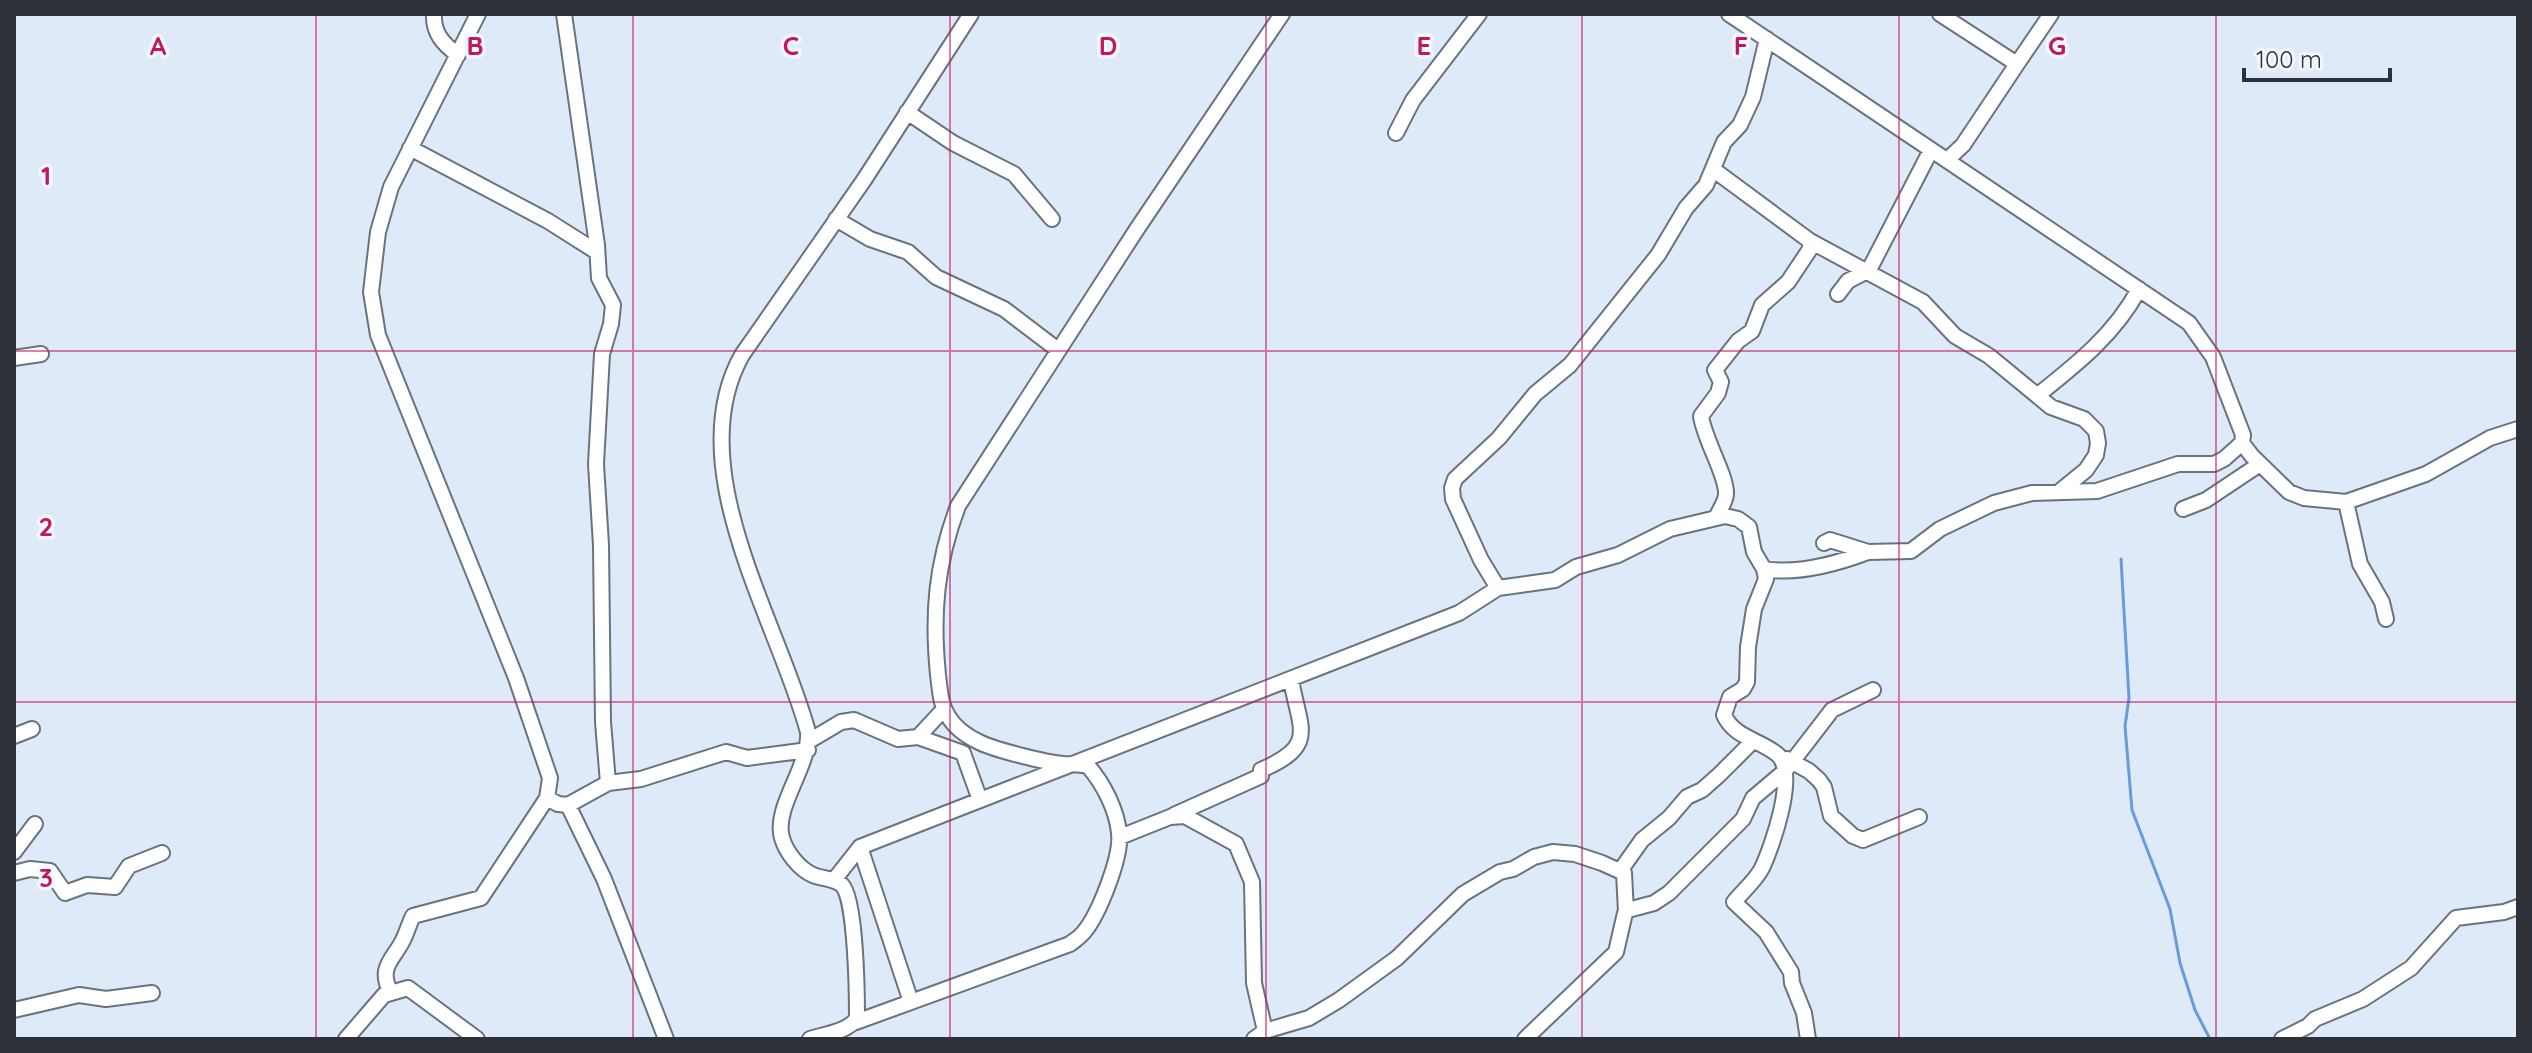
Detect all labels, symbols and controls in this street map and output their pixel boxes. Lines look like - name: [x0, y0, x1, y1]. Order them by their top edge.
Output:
- text: A: [150, 29, 167, 62]
- text: B: [466, 29, 484, 62]
- text: C: [783, 29, 799, 62]
- text: D: [1099, 29, 1117, 62]
- text: E: [1417, 29, 1431, 62]
- text: F: [1734, 29, 1748, 62]
- text: G: [2048, 29, 2066, 62]
- scale bar: [2244, 32, 2390, 82]
- text: 100 m: [2256, 44, 2322, 74]
- text: 1: [41, 159, 51, 192]
- text: 2: [39, 510, 53, 543]
- text: 3: [39, 861, 53, 894]

